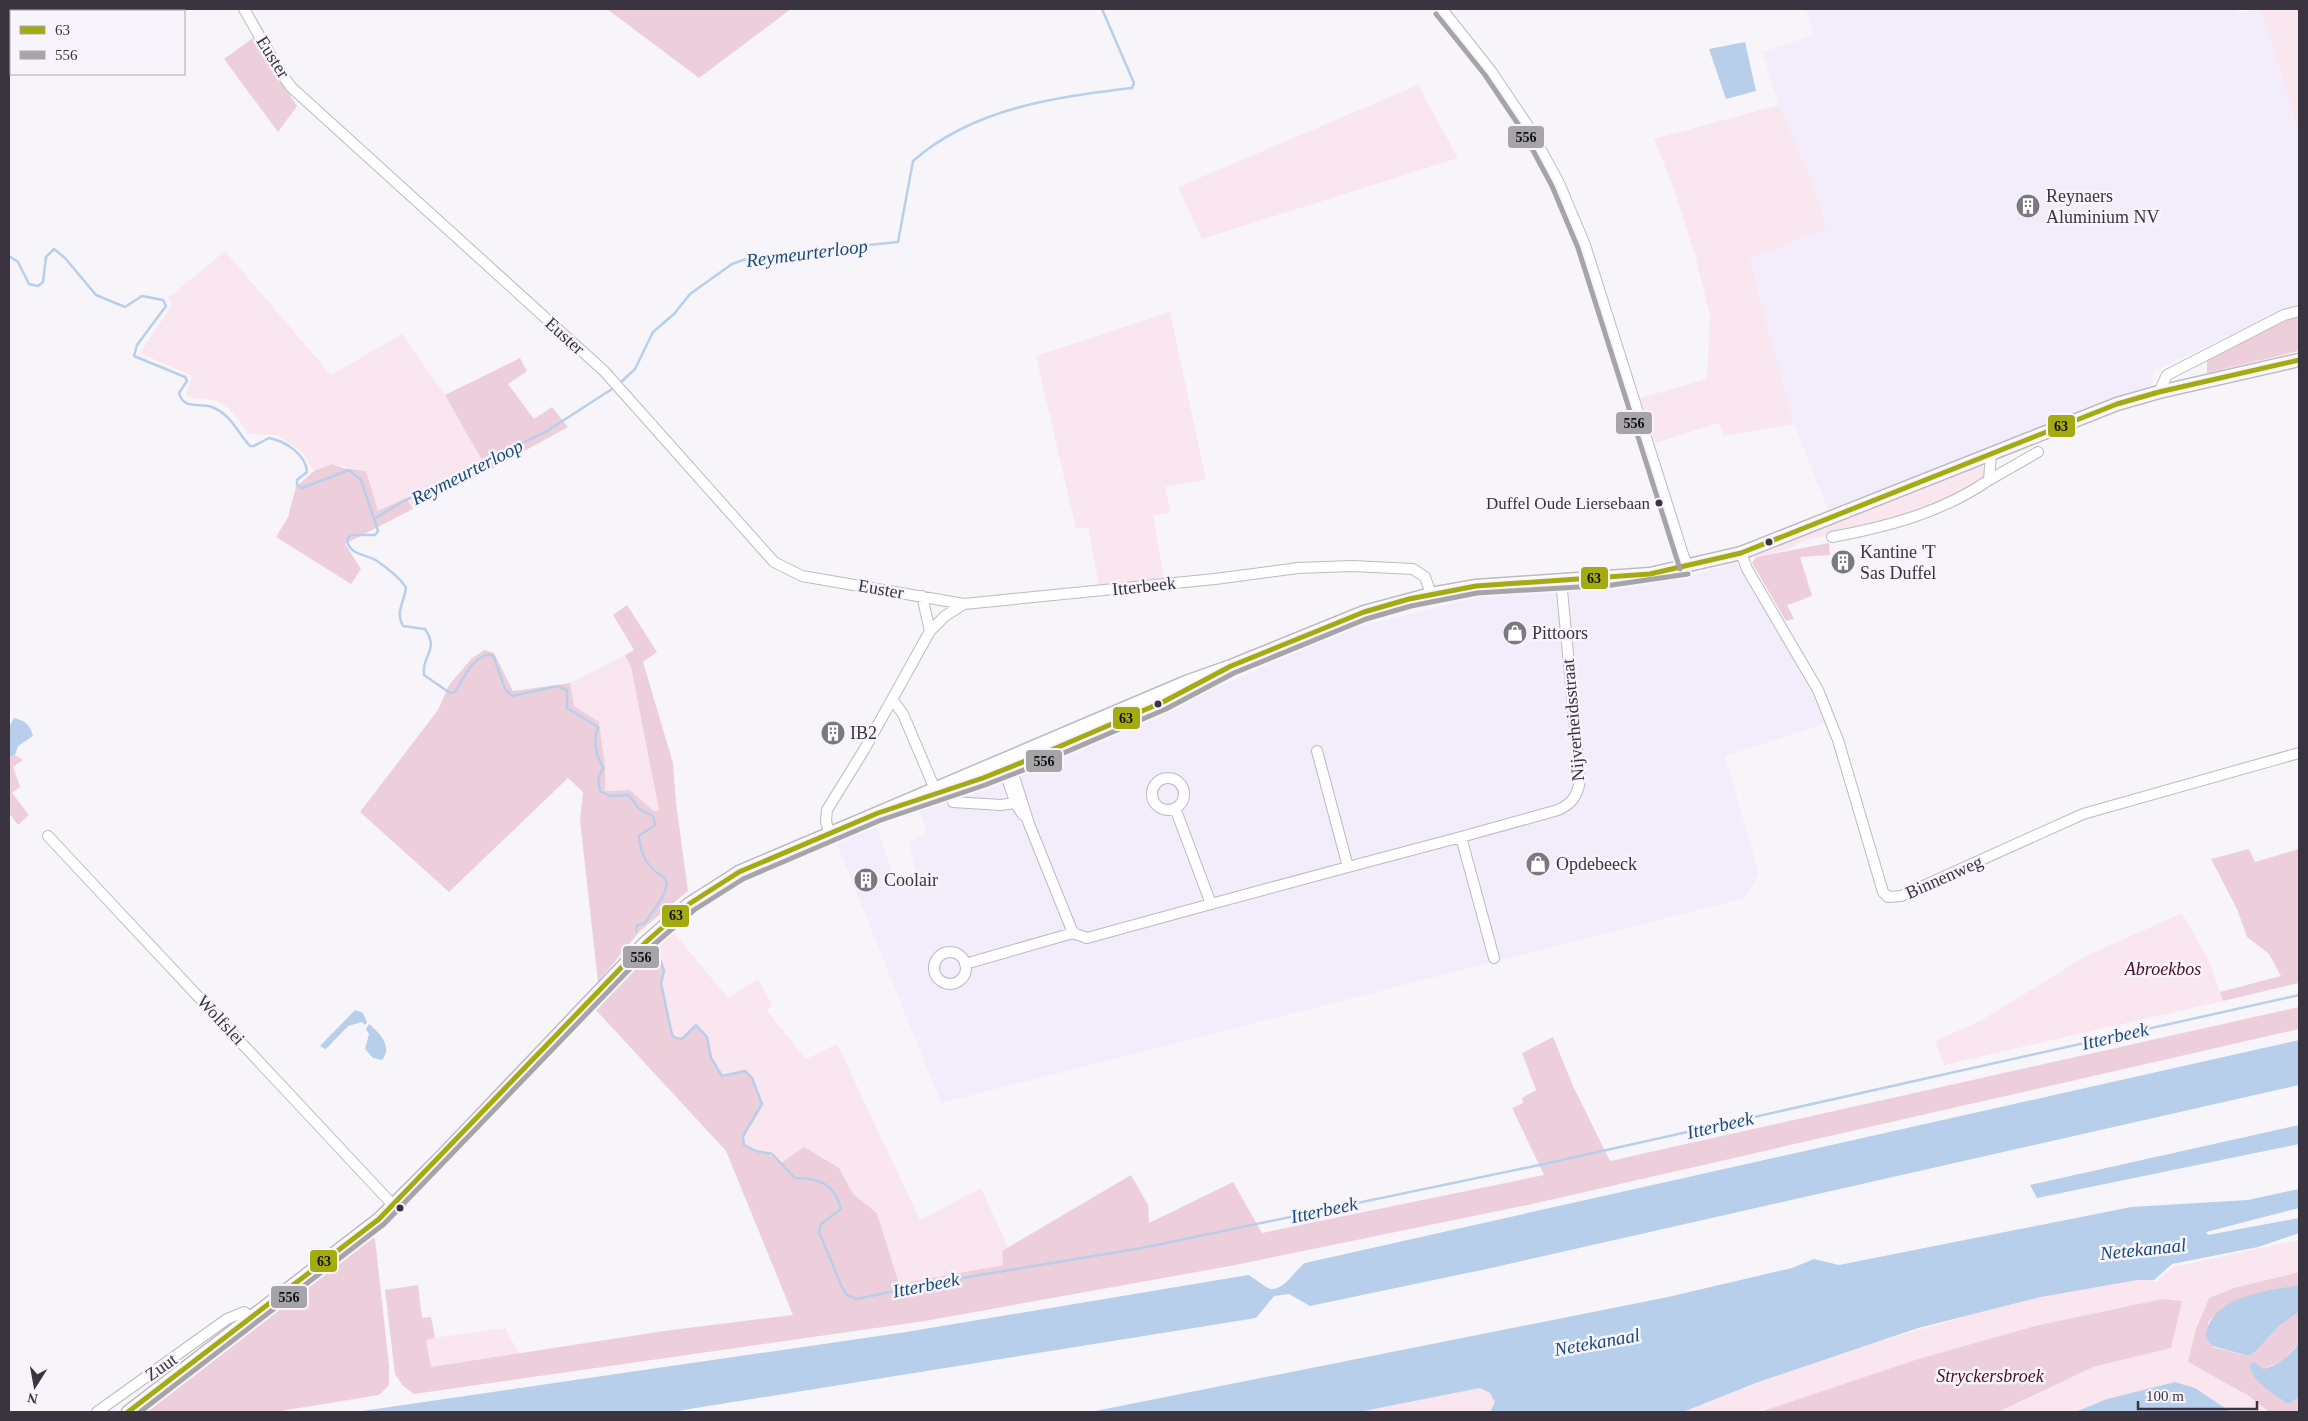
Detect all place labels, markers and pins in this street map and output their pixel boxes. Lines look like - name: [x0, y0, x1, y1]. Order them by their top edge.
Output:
- place label: Reynaers Aluminium NV: [2046, 186, 2160, 227]
- building icon: Reynaers Aluminium NV: [2015, 193, 2041, 219]
- place label: Duffel Oude Liersebaan: [1486, 494, 1650, 513]
- marker: Duffel Oude Liersebaan: [1654, 498, 1664, 508]
- unlabelled marker: [1764, 537, 1774, 547]
- place label: Kantine 'T Sas Duffel: [1860, 542, 1936, 583]
- building icon: Kantine 'T Sas Duffel: [1830, 549, 1856, 575]
- shop icon: Pittoors: [1502, 620, 1528, 646]
- place label: Pittoors: [1532, 623, 1588, 643]
- unlabelled marker: [1153, 699, 1163, 709]
- building icon: IB2: [820, 720, 846, 746]
- place label: IB2: [850, 723, 877, 743]
- shop icon: Opdebeeck: [1525, 851, 1551, 877]
- place label: Opdebeeck: [1556, 854, 1637, 874]
- building icon: Coolair: [853, 867, 879, 893]
- place label: Coolair: [884, 870, 938, 890]
- unlabelled marker: [395, 1203, 405, 1213]

